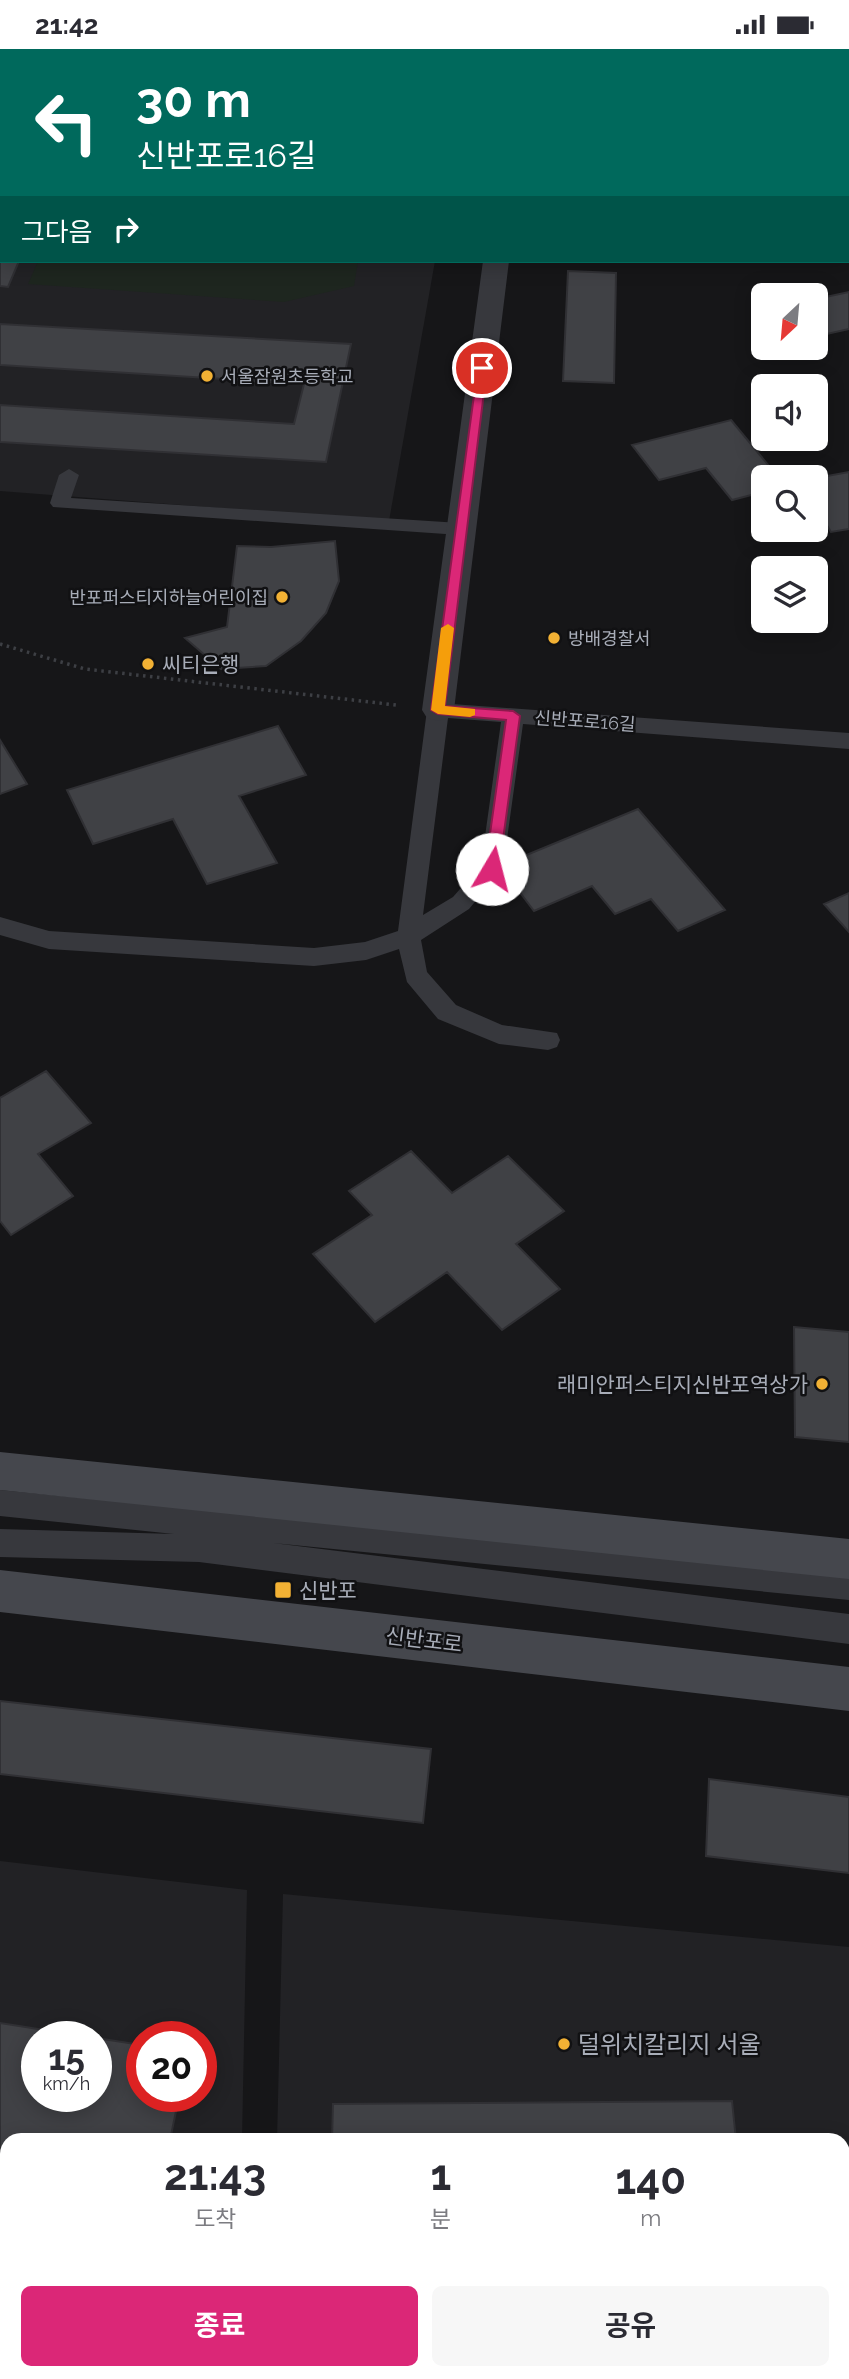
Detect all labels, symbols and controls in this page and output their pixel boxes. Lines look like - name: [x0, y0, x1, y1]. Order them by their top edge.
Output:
- text: 21:42: [35, 10, 98, 40]
- text: 30 m: [136, 71, 251, 128]
- icon: left: [21, 77, 112, 168]
- text: 신반포로16길: [136, 137, 316, 174]
- icon: right: [107, 210, 145, 248]
- text: 그다음: [21, 217, 93, 247]
- north arrow: [751, 283, 828, 361]
- map controls: [751, 283, 828, 633]
- pin: [452, 338, 512, 398]
- icon: arrive: [463, 349, 501, 387]
- place label: 서울잠원초등학교: [221, 366, 353, 387]
- marker: 서울잠원초등학교: [199, 368, 215, 384]
- button: sound: [751, 374, 828, 451]
- button: search: [751, 465, 828, 542]
- button: layers: [751, 556, 828, 633]
- place label: 반포퍼스티지하늘어린이집: [69, 587, 268, 608]
- marker: 반포퍼스티지하늘어린이집: [274, 589, 290, 605]
- place label: 방배경찰서: [568, 628, 651, 649]
- marker: 방배경찰서: [546, 630, 562, 646]
- place label: 씨티은행: [162, 652, 239, 677]
- marker: 씨티은행: [140, 656, 156, 672]
- street label: 신반포로16길: [534, 707, 636, 735]
- position arrow: [455, 832, 529, 906]
- place label: 래미안퍼스티지신반포역상가: [557, 1372, 808, 1397]
- marker: 래미안퍼스티지신반포역상가: [814, 1376, 830, 1392]
- place label: 신반포: [299, 1578, 357, 1603]
- marker: 신반포: [273, 1580, 293, 1600]
- street label: 신반포로: [384, 1623, 464, 1657]
- speed limit sign: 20: [126, 2021, 217, 2112]
- place label: 덜위치칼리지 서울: [578, 2030, 761, 2059]
- marker: 덜위치칼리지 서울: [556, 2036, 572, 2052]
- text: 15: [48, 2037, 85, 2078]
- text: km/h: [43, 2073, 90, 2094]
- text: 21:43: [164, 2151, 266, 2200]
- text: 1: [430, 2151, 451, 2200]
- text: 140: [615, 2155, 686, 2204]
- text: m: [640, 2204, 661, 2231]
- text: 도착: [194, 2205, 236, 2232]
- text: 분: [430, 2205, 451, 2232]
- button: 종료: [21, 2286, 418, 2366]
- button: 공유: [432, 2286, 829, 2366]

